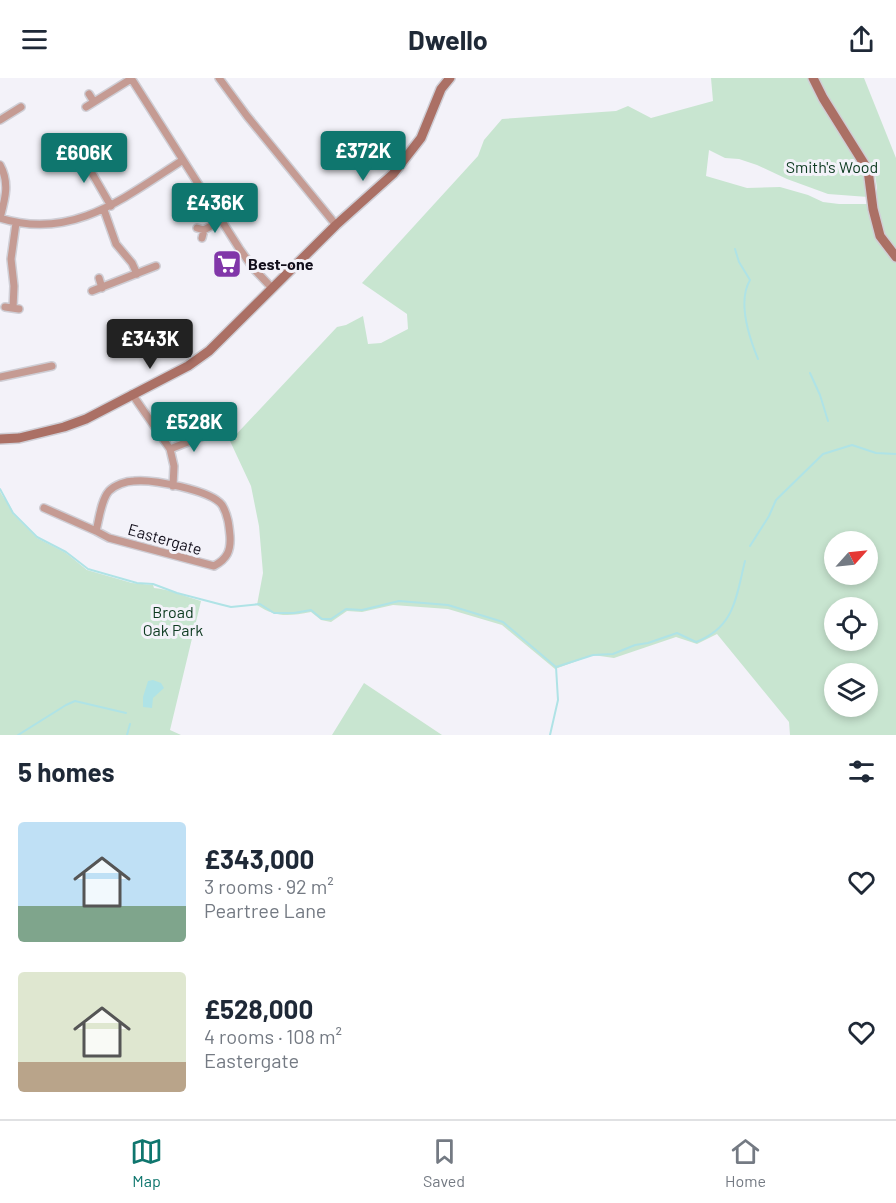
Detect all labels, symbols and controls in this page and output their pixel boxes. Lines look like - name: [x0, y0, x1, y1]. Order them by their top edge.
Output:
- icon: menu: [18, 23, 51, 56]
- text: Dwello: [408, 23, 488, 55]
- icon: share: [845, 23, 878, 56]
- pin: £372K: [321, 131, 405, 182]
- pin: £606K: [42, 133, 126, 184]
- text: £372K: [335, 138, 391, 162]
- text: £606K: [55, 140, 113, 164]
- park label: Smith's Wood: [786, 157, 878, 176]
- pin: £436K: [173, 183, 257, 234]
- text: £436K: [186, 190, 244, 214]
- supermarket icon: Best-one: [211, 248, 243, 280]
- place label: Best-one: [248, 254, 314, 273]
- pin: £343K: [108, 319, 192, 370]
- text: £343K: [121, 326, 179, 350]
- pin: £528K: [152, 402, 236, 453]
- text: £528K: [165, 409, 223, 433]
- street label: Eastergate: [126, 519, 204, 558]
- north arrow: [824, 531, 878, 585]
- map controls: [824, 531, 878, 717]
- button: locate: [824, 597, 878, 651]
- park label: Broad Oak Park: [143, 602, 203, 639]
- button: layers: [824, 663, 878, 717]
- icon: filters: [845, 755, 878, 788]
- text: 5 homes: [18, 756, 115, 787]
- text: £343,000: [204, 843, 314, 874]
- icon: home: [66, 846, 138, 918]
- icon: heart: [845, 866, 878, 899]
- text: 3 rooms · 92 m²: [204, 874, 334, 898]
- text: Peartree Lane: [204, 898, 326, 922]
- text: £528,000: [204, 993, 313, 1024]
- icon: home: [66, 996, 138, 1068]
- icon: heart: [845, 1016, 878, 1049]
- text: 4 rooms · 108 m²: [204, 1024, 342, 1048]
- text: Eastergate: [204, 1048, 299, 1072]
- tab: Map: [130, 1135, 163, 1190]
- tab: Saved: [423, 1135, 465, 1190]
- tab: Home: [725, 1135, 766, 1190]

